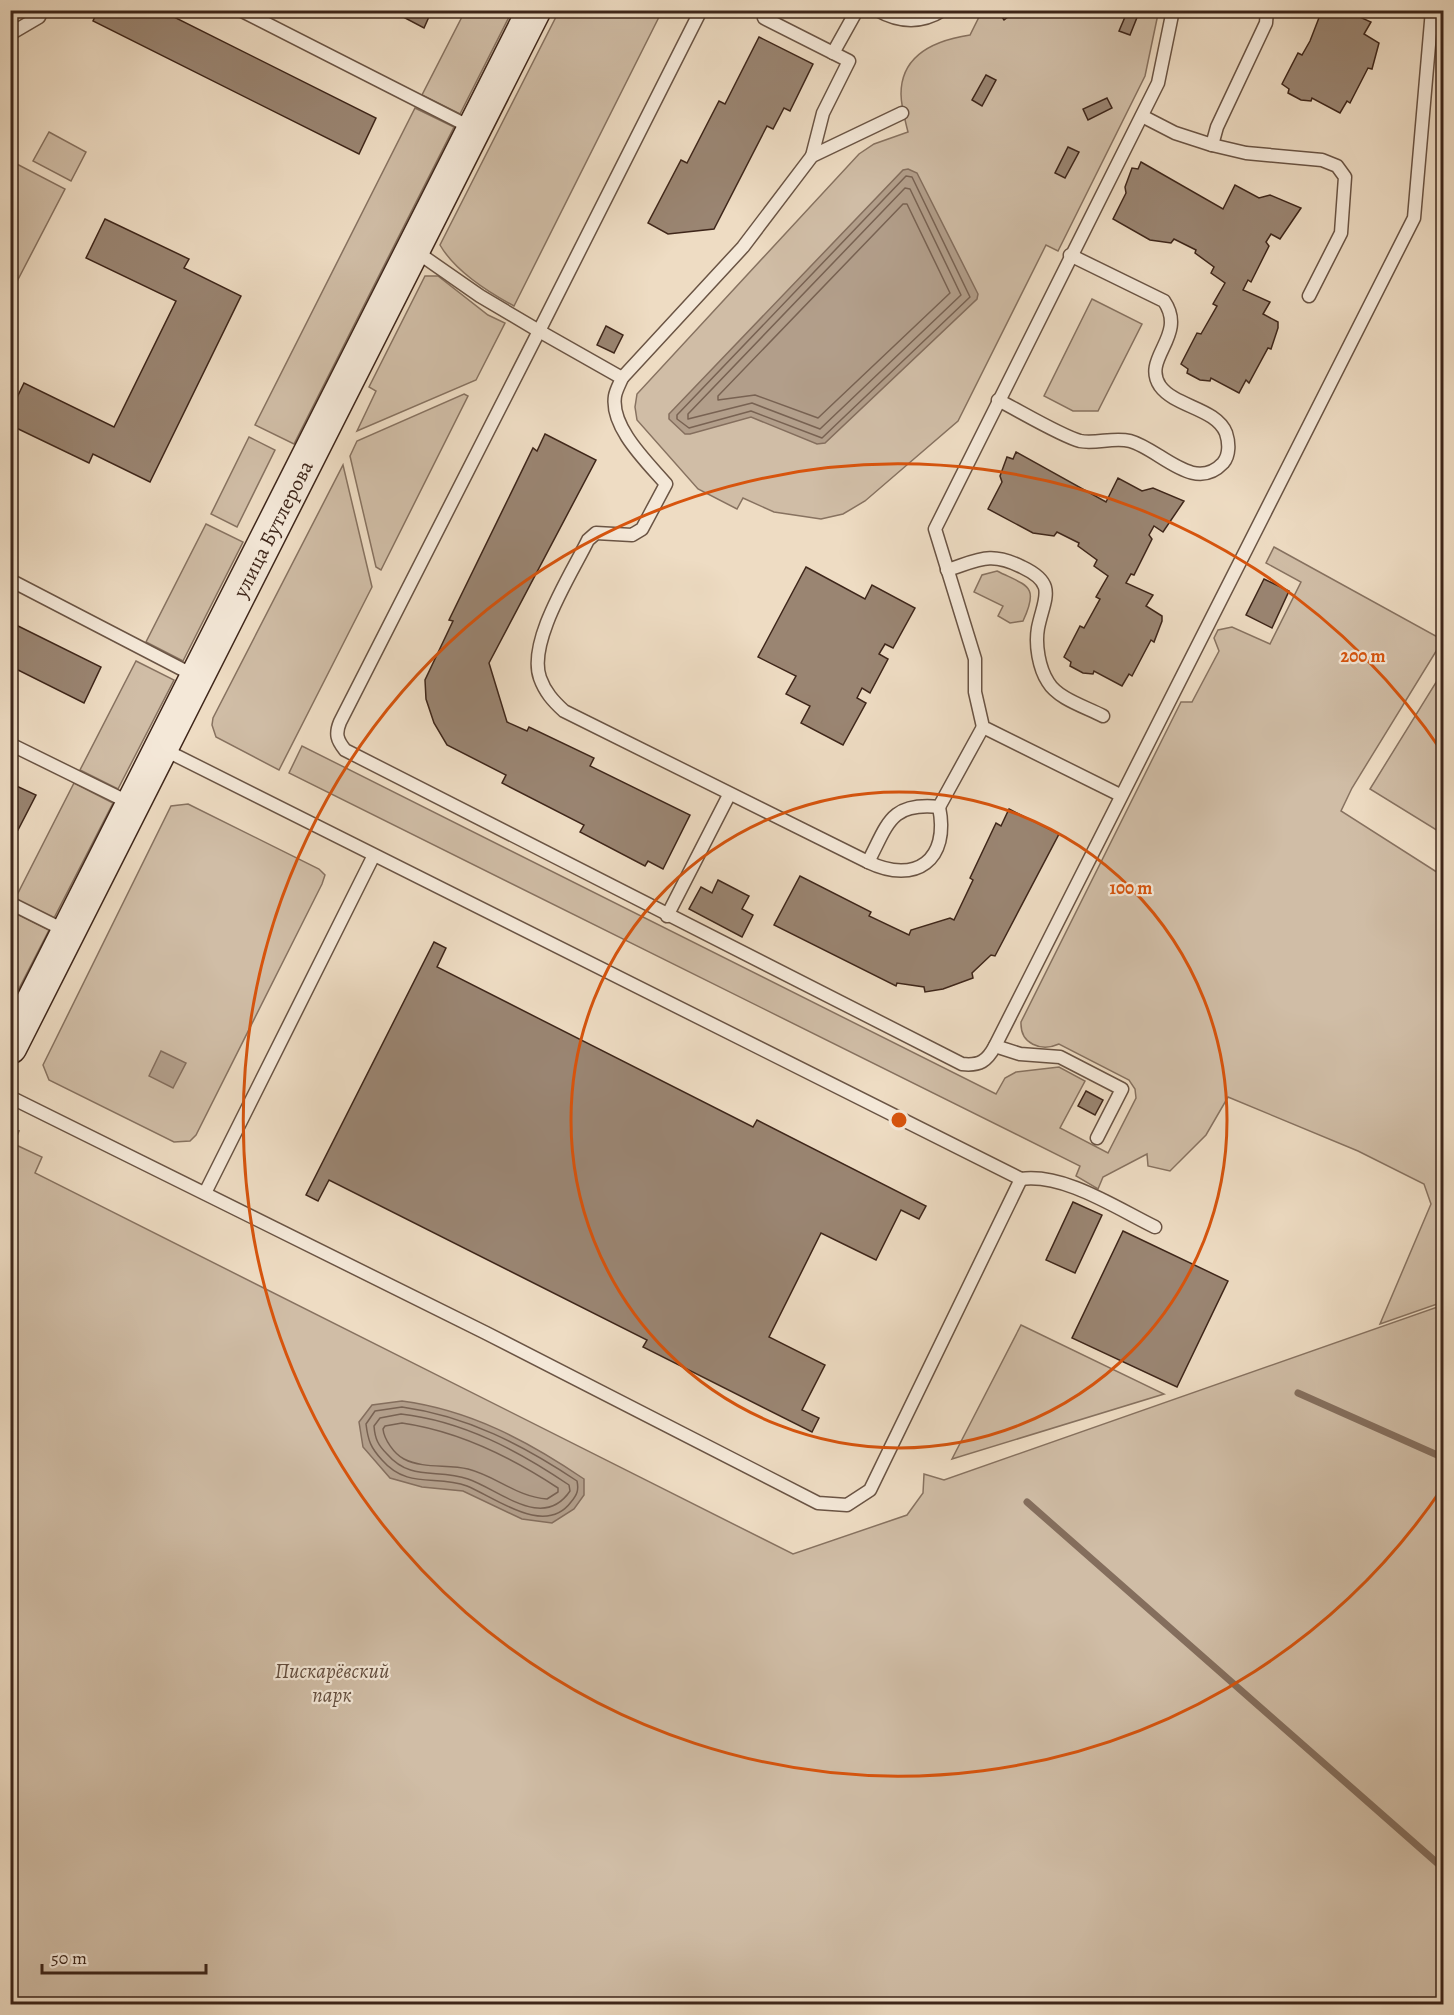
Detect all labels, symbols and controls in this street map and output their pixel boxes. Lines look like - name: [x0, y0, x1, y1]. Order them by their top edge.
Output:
- street label: улица Бутлерова: [226, 455, 320, 603]
- text: 200 m: [1340, 644, 1386, 668]
- text: 100 m: [1110, 876, 1152, 900]
- centre of rings: [889, 1110, 909, 1130]
- park label: Пискарёвский парк: [275, 1657, 389, 1709]
- scale bar: [42, 1937, 206, 1975]
- text: 50 m: [51, 1946, 87, 1970]

